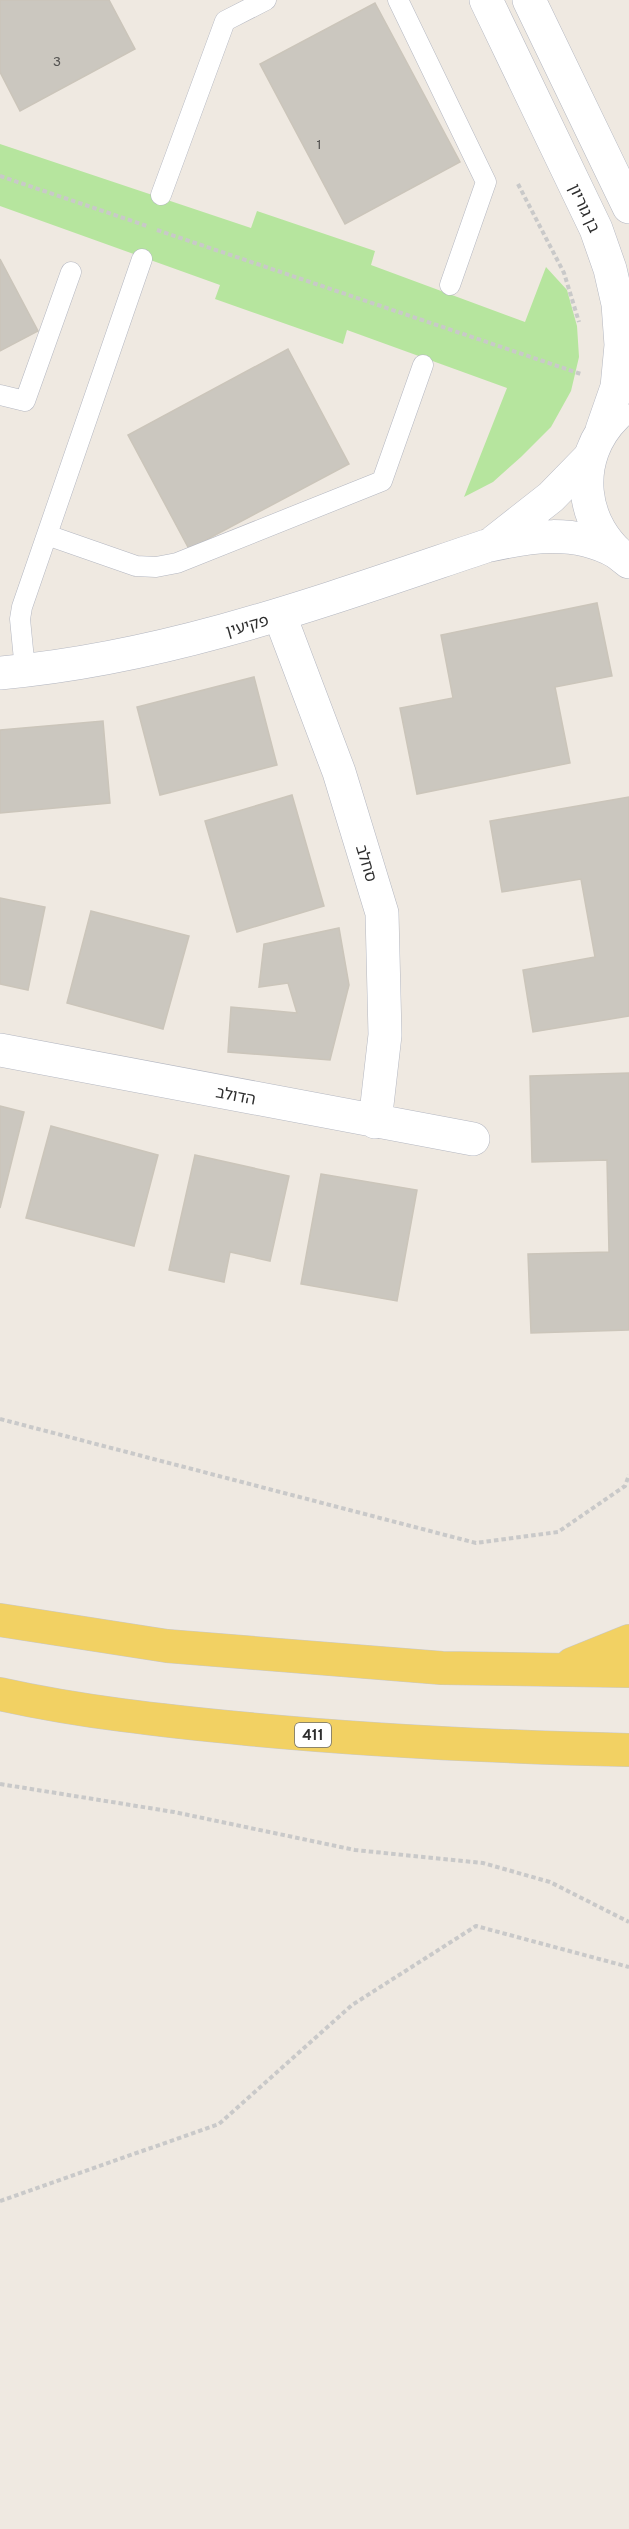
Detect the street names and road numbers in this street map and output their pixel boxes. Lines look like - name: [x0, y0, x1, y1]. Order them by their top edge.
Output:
- street label: בן גוריון: [563, 181, 603, 237]
- street label: פקיעין: [224, 611, 271, 643]
- street label: סחלב: [350, 843, 380, 885]
- street label: הדולב: [214, 1083, 257, 1111]
- road number: 411: [295, 1723, 331, 1747]

